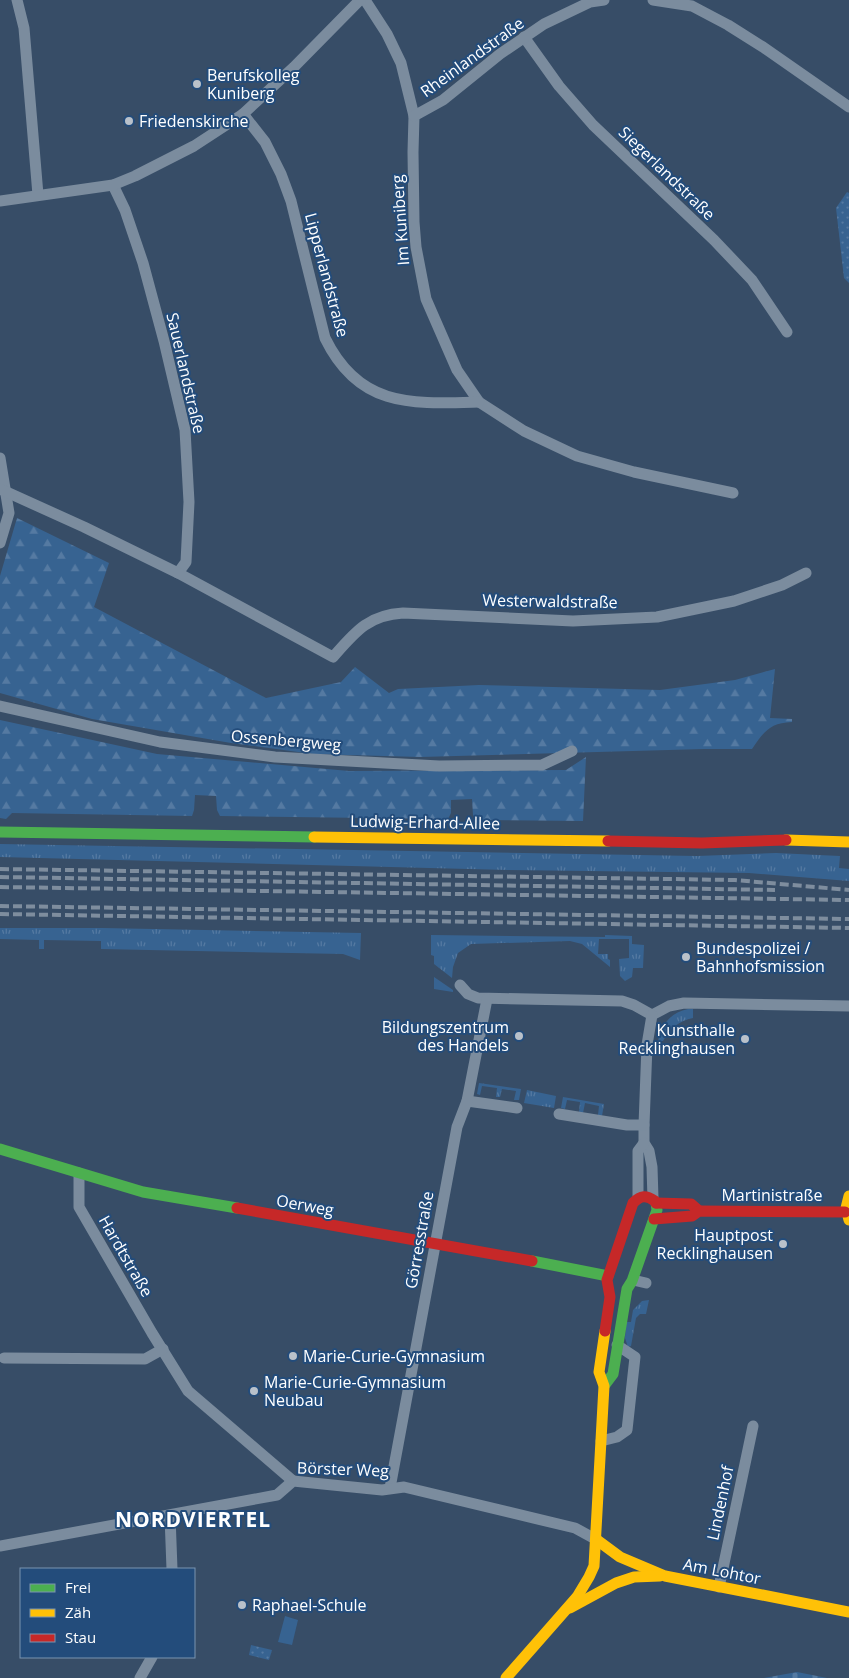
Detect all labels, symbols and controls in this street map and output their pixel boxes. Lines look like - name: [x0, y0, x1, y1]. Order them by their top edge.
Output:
- street label: Rheinlandstraße: [416, 12, 528, 102]
- place label: Berufskolleg Kuniberg: [207, 64, 300, 104]
- marker: Berufskolleg Kuniberg: [191, 78, 203, 90]
- place label: Friedenskirche: [139, 110, 248, 132]
- marker: Friedenskirche: [123, 115, 135, 127]
- street label: Siegerlandstraße: [614, 121, 720, 225]
- street label: Im Kuniberg: [386, 174, 414, 266]
- street label: Lipperlandstraße: [300, 210, 354, 340]
- street label: Sauerlandstraße: [161, 310, 211, 436]
- street label: Westerwaldstraße: [482, 589, 618, 613]
- street label: Ossenbergweg: [230, 724, 342, 756]
- street label: Ludwig-Erhard-Allee: [350, 810, 500, 834]
- place label: Bundespolizei / Bahnhofsmission: [696, 937, 825, 977]
- marker: Bundespolizei / Bahnhofsmission: [680, 951, 692, 963]
- place label: Bildungszentrum des Handels: [382, 1016, 509, 1056]
- place label: Kunsthalle Recklinghausen: [619, 1019, 735, 1059]
- marker: Bildungszentrum des Handels: [513, 1030, 525, 1042]
- marker: Kunsthalle Recklinghausen: [739, 1033, 751, 1045]
- street label: Martinistraße: [721, 1184, 823, 1206]
- street label: Oerweg: [275, 1189, 336, 1221]
- street label: Görresstraße: [400, 1190, 438, 1290]
- street label: Hardtstraße: [94, 1211, 158, 1301]
- place label: Hauptpost Recklinghausen: [657, 1224, 773, 1264]
- marker: Hauptpost Recklinghausen: [777, 1238, 789, 1250]
- place label: Marie-Curie-Gymnasium: [303, 1345, 485, 1367]
- marker: Marie-Curie-Gymnasium: [287, 1350, 299, 1362]
- place label: Marie-Curie-Gymnasium Neubau: [264, 1371, 446, 1411]
- marker: Marie-Curie-Gymnasium Neubau: [248, 1385, 260, 1397]
- street label: Börster Weg: [297, 1456, 390, 1482]
- street label: Lindenhof: [701, 1462, 739, 1542]
- district label: NORDVIERTEL: [115, 1505, 271, 1533]
- street label: Am Lohtor: [681, 1553, 763, 1589]
- legend: [20, 1568, 195, 1658]
- text: Frei: [65, 1577, 91, 1597]
- place label: Raphael-Schule: [252, 1594, 367, 1616]
- marker: Raphael-Schule: [236, 1599, 248, 1611]
- text: Zäh: [65, 1602, 91, 1622]
- text: Stau: [65, 1627, 96, 1647]

